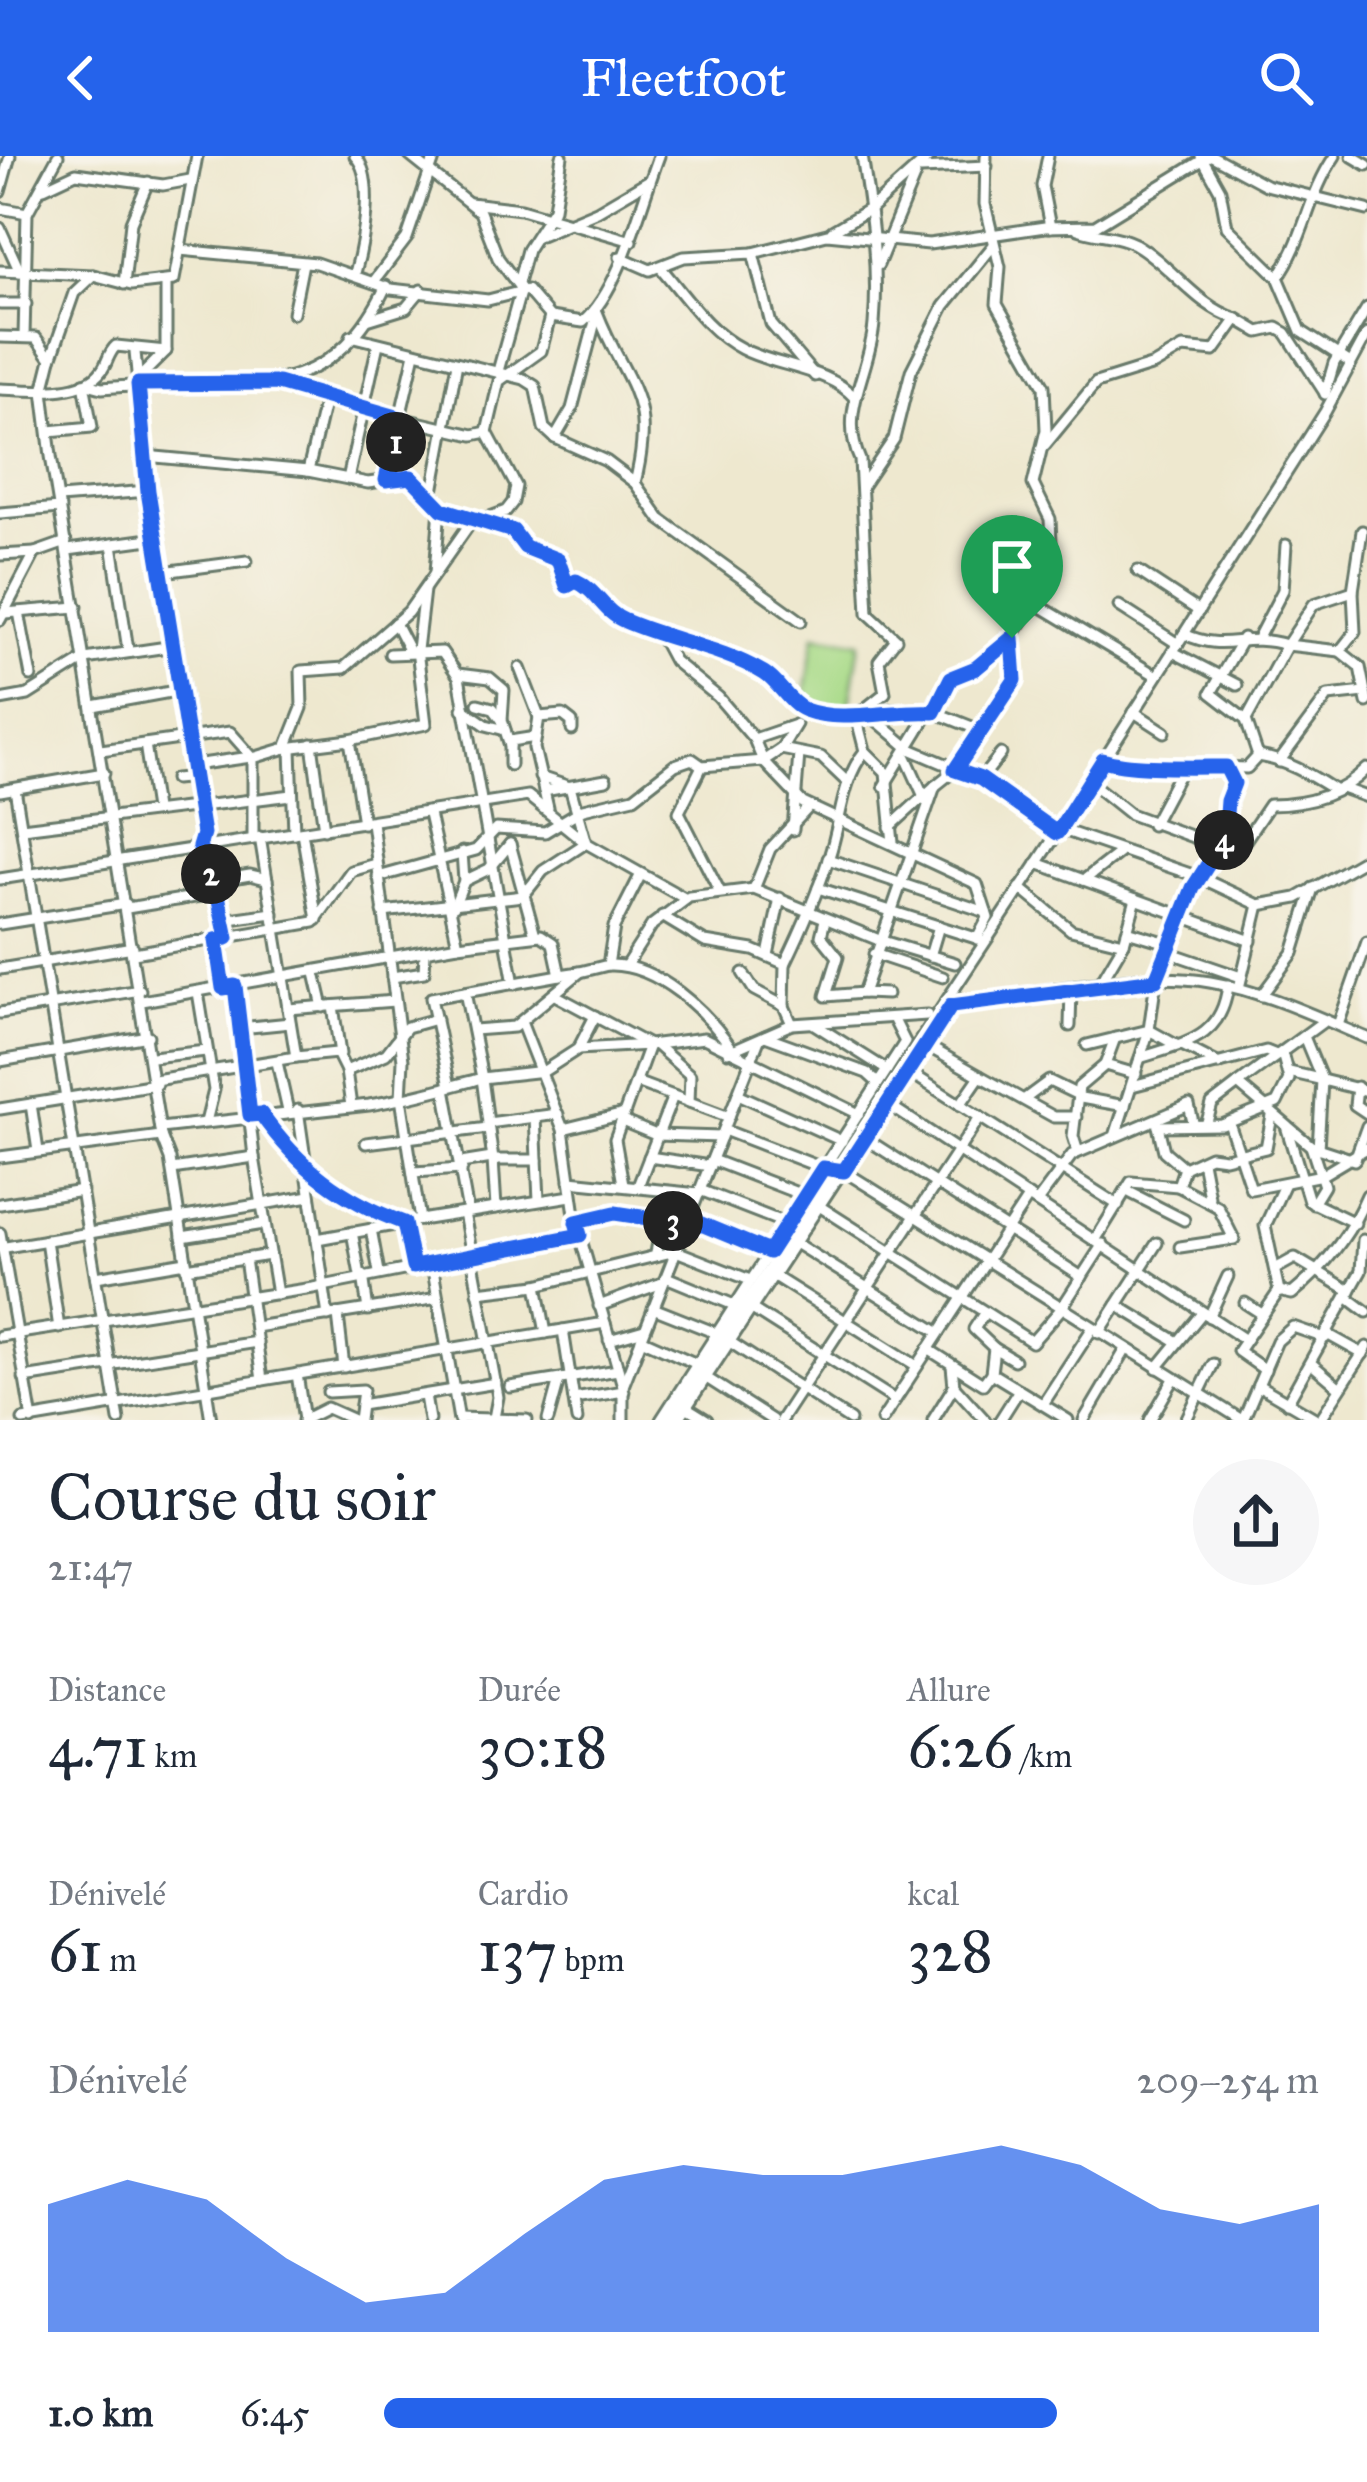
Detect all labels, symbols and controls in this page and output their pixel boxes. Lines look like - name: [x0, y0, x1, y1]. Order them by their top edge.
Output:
- icon: back: [48, 45, 114, 111]
- text: Fleetfoot: [581, 45, 786, 111]
- icon: search: [1253, 45, 1319, 111]
- pin: 1: [366, 412, 426, 472]
- text: 1: [389, 422, 403, 462]
- pin: [961, 515, 1063, 638]
- icon: arrive: [979, 533, 1045, 599]
- pin: 4: [1194, 810, 1254, 870]
- text: 4: [1215, 820, 1233, 860]
- pin: 2: [181, 844, 241, 904]
- text: 2: [203, 854, 219, 894]
- pin: 3: [643, 1191, 703, 1251]
- text: 3: [666, 1201, 680, 1241]
- text: Course du soir: [48, 1457, 436, 1538]
- button: share: [1193, 1459, 1319, 1585]
- text: 21:47: [48, 1543, 133, 1591]
- text: Distance: [48, 1670, 166, 1710]
- text: Durée: [478, 1670, 561, 1710]
- text: Allure: [907, 1670, 991, 1710]
- text: 4.71: [48, 1710, 147, 1783]
- text: 30:18: [478, 1710, 607, 1783]
- text: 6:26: [907, 1710, 1014, 1783]
- text: km: [147, 1736, 198, 1776]
- text: /km: [1014, 1736, 1073, 1776]
- text: Dénivelé: [48, 1874, 166, 1914]
- text: Cardio: [478, 1874, 569, 1914]
- text: kcal: [907, 1874, 959, 1914]
- text: 61: [48, 1914, 102, 1987]
- text: 137: [478, 1914, 557, 1987]
- text: 328: [907, 1914, 993, 1987]
- text: m: [102, 1940, 137, 1980]
- text: bpm: [557, 1940, 625, 1980]
- text: Dénivelé: [48, 2056, 188, 2104]
- text: 209–254 m: [1137, 2056, 1319, 2104]
- text: 1.0 km: [48, 2389, 154, 2437]
- text: 6:45: [240, 2389, 310, 2437]

